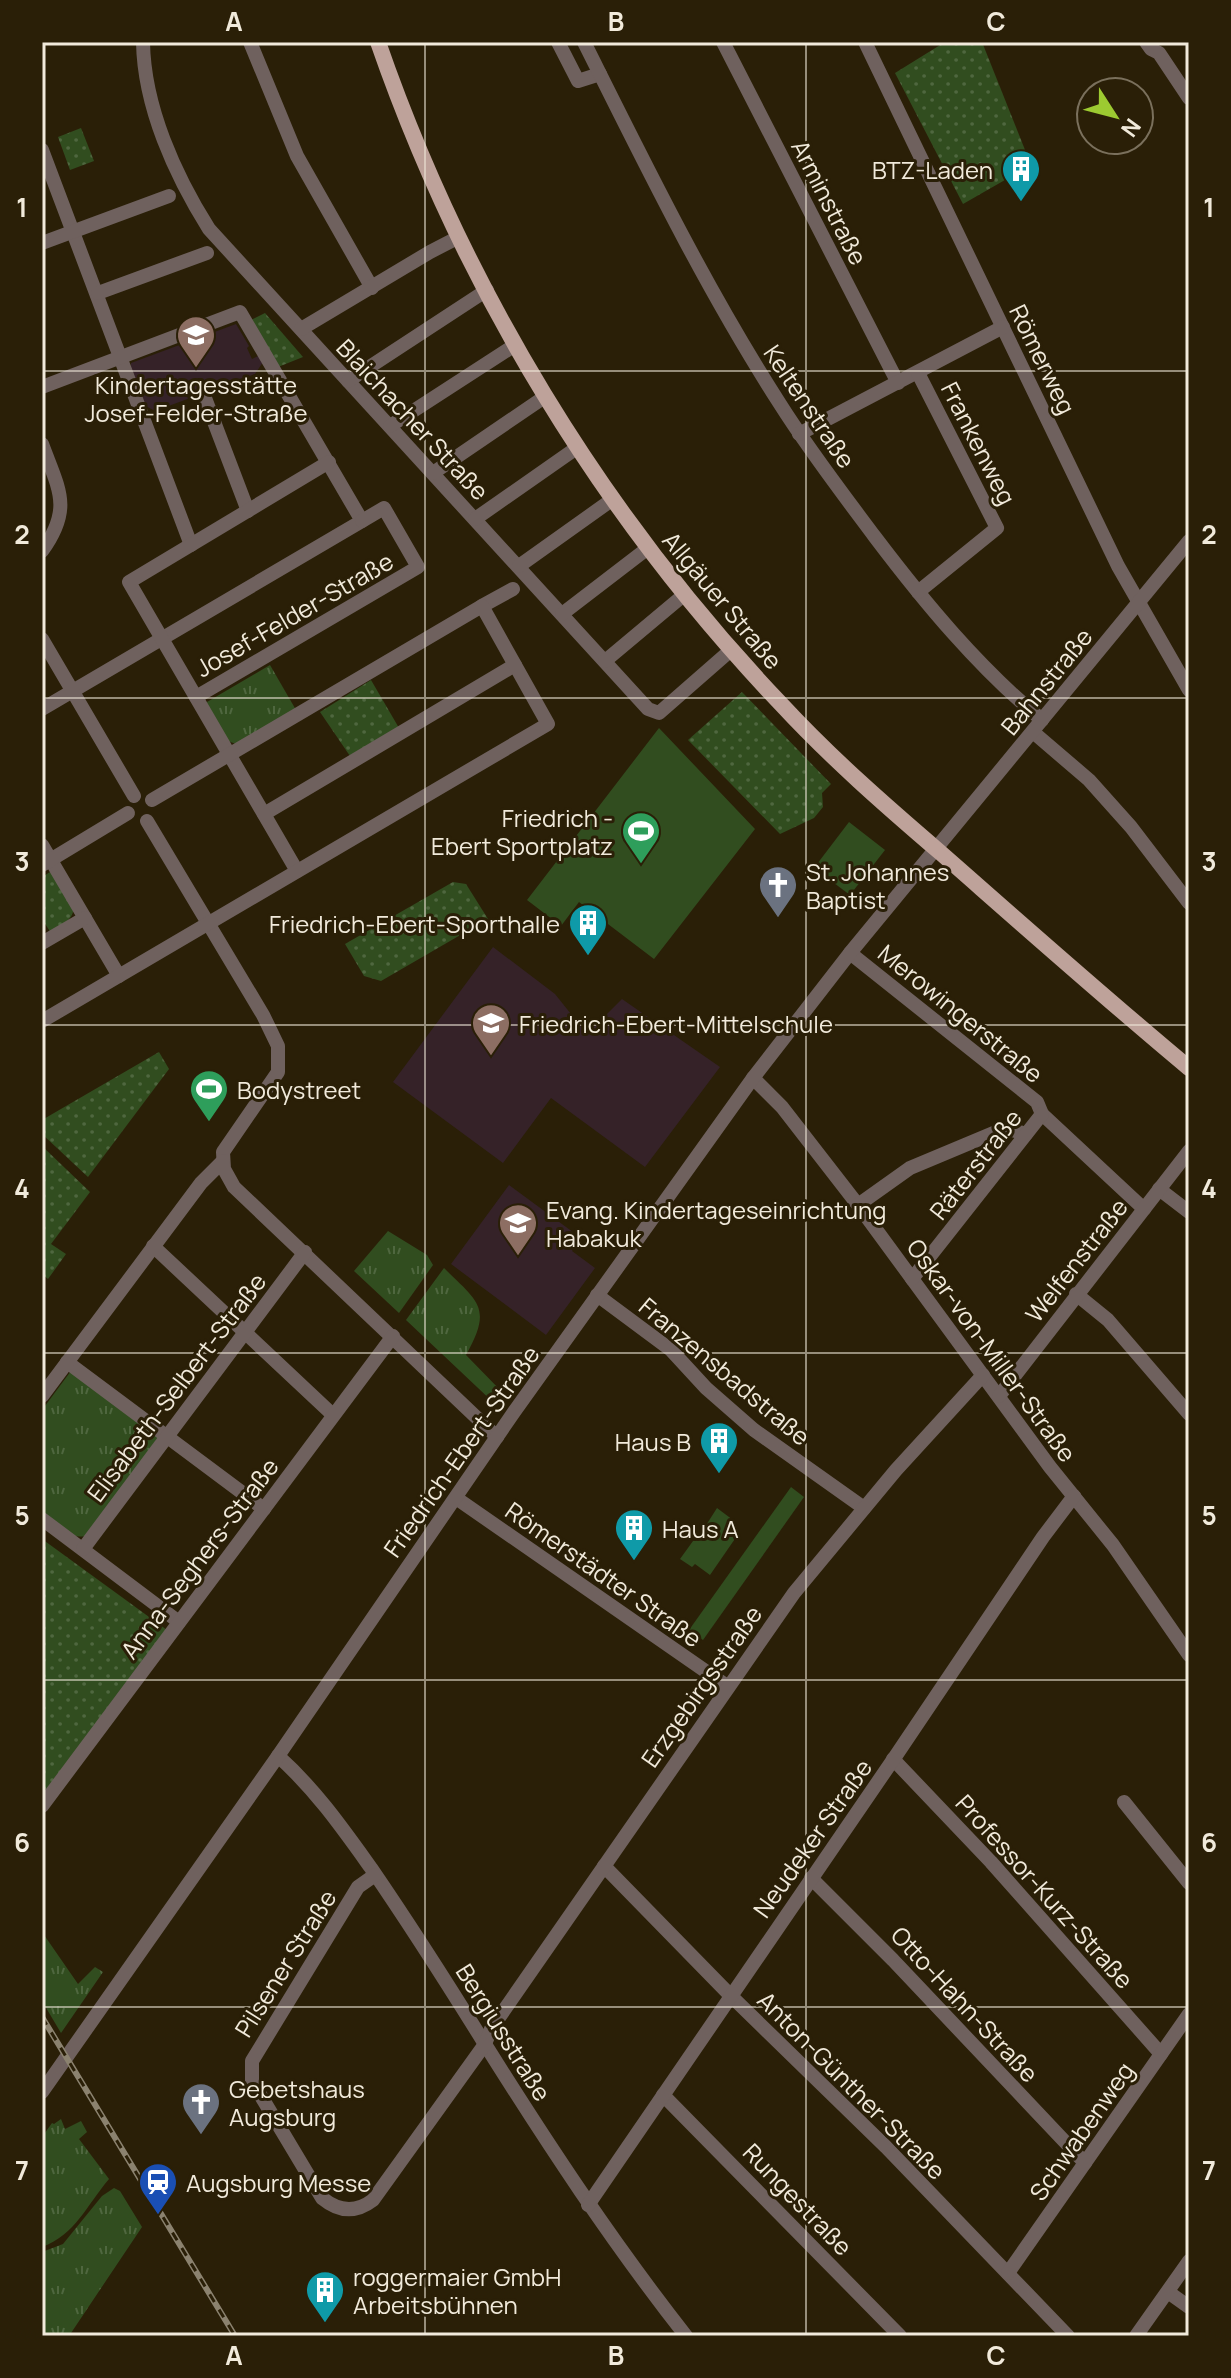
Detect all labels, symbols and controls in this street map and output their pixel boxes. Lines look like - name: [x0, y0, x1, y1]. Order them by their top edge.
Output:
- text: A: [225, 3, 243, 39]
- text: B: [608, 3, 624, 39]
- text: C: [986, 3, 1006, 39]
- north arrow: [1075, 76, 1155, 156]
- text: N: [1114, 113, 1148, 143]
- street label: Arminstraße: [784, 134, 876, 270]
- building icon: BTZ-Laden: [1000, 148, 1042, 203]
- place label: BTZ-Laden: [872, 153, 993, 186]
- text: 1: [16, 189, 28, 225]
- text: 1: [1203, 189, 1215, 225]
- street label: Römerweg: [1002, 299, 1084, 419]
- school or university icon: Kindertagesstätte Josef-Felder-Straße: [175, 314, 217, 369]
- street label: Blaichacher Straße: [330, 331, 496, 507]
- street label: Keltenstraße: [757, 338, 863, 474]
- place label: Kindertagesstätte Josef-Felder-Straße: [84, 368, 308, 429]
- street label: Frankenweg: [934, 376, 1024, 510]
- text: 2: [14, 516, 30, 552]
- text: 2: [1201, 516, 1217, 552]
- street label: Allgäuer Straße: [656, 524, 790, 676]
- street label: Josef-Felder-Straße: [189, 544, 399, 684]
- street label: Bahnstraße: [993, 621, 1099, 741]
- place label: Friedrich - Ebert Sportplatz: [431, 801, 613, 862]
- sports icon: Friedrich - Ebert Sportplatz: [620, 810, 662, 865]
- text: 3: [14, 843, 30, 879]
- text: 3: [1201, 843, 1217, 879]
- place label: St. Johannes Baptist: [806, 855, 949, 916]
- church icon: St. Johannes Baptist: [757, 864, 799, 919]
- building icon: Friedrich-Ebert-Sporthalle: [567, 902, 609, 957]
- place label: Friedrich-Ebert-Sporthalle: [269, 907, 560, 940]
- street label: Merowingerstraße: [872, 936, 1050, 1090]
- school or university icon: Friedrich-Ebert-Mittelschule: [470, 1002, 512, 1057]
- place label: Friedrich-Ebert-Mittelschule: [519, 1007, 833, 1040]
- sports icon: Bodystreet: [188, 1068, 230, 1123]
- place label: Bodystreet: [237, 1073, 361, 1106]
- street label: Räterstraße: [921, 1102, 1029, 1226]
- text: 4: [14, 1170, 30, 1206]
- text: 4: [1201, 1170, 1217, 1206]
- street label: Welfenstraße: [1017, 1191, 1135, 1329]
- place label: Evang. Kindertageseinrichtung Habakuk: [546, 1193, 887, 1254]
- school or university icon: Evang. Kindertageseinrichtung Habakuk: [497, 1202, 539, 1257]
- street label: Oskar-von-Miller-Straße: [900, 1232, 1084, 1468]
- street label: Elisabeth-Selbert-Straße: [79, 1266, 273, 1508]
- street label: Franzensbadstraße: [632, 1290, 818, 1452]
- street label: Friedrich-Ebert-Straße: [375, 1339, 547, 1563]
- building icon: Haus B: [698, 1420, 740, 1475]
- place label: Haus B: [615, 1425, 691, 1458]
- street label: Anna-Seghers-Straße: [113, 1451, 285, 1665]
- street label: Römerstädter Straße: [499, 1494, 709, 1654]
- text: 5: [14, 1497, 30, 1533]
- text: 5: [1201, 1497, 1217, 1533]
- building icon: Haus A: [613, 1507, 655, 1562]
- place label: Haus A: [662, 1512, 739, 1545]
- street label: Erzgebirgsstraße: [633, 1599, 769, 1773]
- street label: Neudeker Straße: [745, 1752, 879, 1924]
- street label: Professor-Kurz-Straße: [949, 1787, 1141, 1995]
- text: 6: [14, 1824, 30, 1860]
- text: 6: [1201, 1824, 1217, 1860]
- street label: Pilsener Straße: [227, 1883, 343, 2043]
- street label: Otto-Hahn-Straße: [884, 1919, 1046, 2089]
- street label: Bergiusstraße: [449, 1957, 559, 2107]
- street label: Anton-Günther-Straße: [751, 1984, 953, 2186]
- street label: Schwabenweg: [1021, 2055, 1141, 2207]
- place label: Gebetshaus Augsburg: [229, 2072, 365, 2133]
- church icon: Gebetshaus Augsburg: [180, 2081, 222, 2136]
- street label: Rungestraße: [736, 2136, 860, 2262]
- text: 7: [15, 2152, 29, 2188]
- text: 7: [1202, 2152, 1216, 2188]
- station icon: Augsburg Messe: [137, 2161, 179, 2216]
- place label: Augsburg Messe: [186, 2166, 371, 2199]
- place label: roggermaier GmbH Arbeitsbühnen: [353, 2260, 561, 2321]
- building icon: roggermaier GmbH Arbeitsbühnen: [304, 2269, 346, 2324]
- text: A: [225, 2337, 243, 2373]
- text: B: [608, 2337, 624, 2373]
- text: C: [986, 2337, 1006, 2373]

